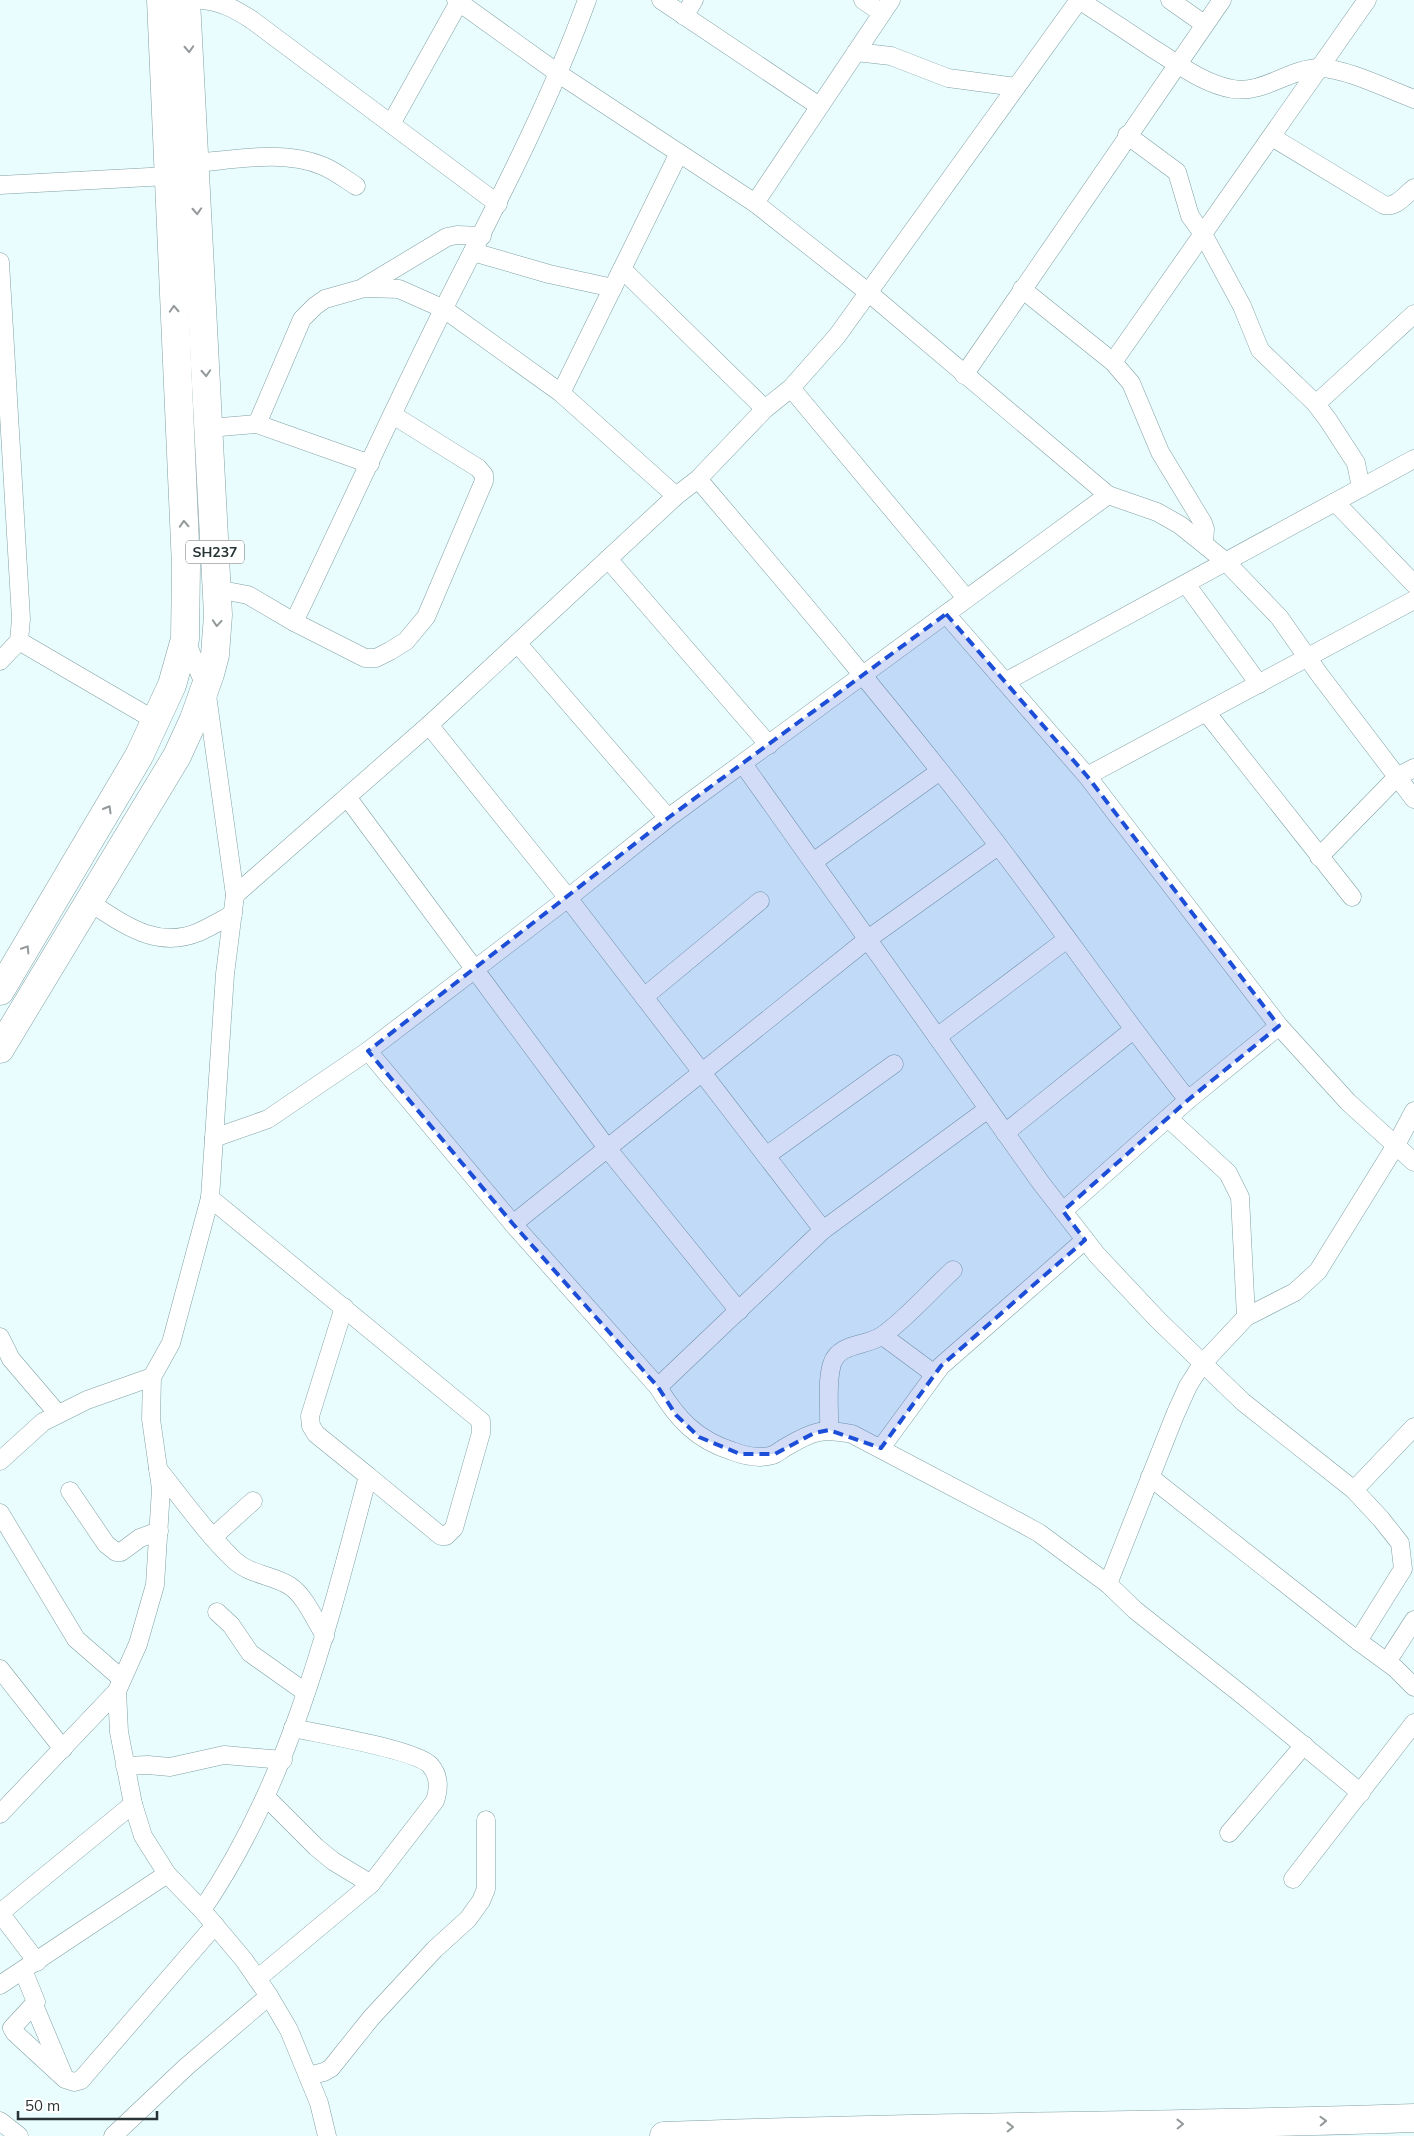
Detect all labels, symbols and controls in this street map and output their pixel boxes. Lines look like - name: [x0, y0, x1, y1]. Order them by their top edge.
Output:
- one-way arrow: [183, 45, 194, 53]
- one-way arrow: [191, 207, 202, 215]
- one-way arrow: [169, 305, 180, 313]
- one-way arrow: [200, 370, 211, 378]
- one-way arrow: [179, 520, 190, 528]
- road number: SH237: [186, 540, 244, 564]
- one-way arrow: [212, 619, 223, 627]
- one-way arrow: [102, 806, 112, 815]
- one-way arrow: [19, 946, 29, 955]
- scale bar: [18, 2088, 156, 2120]
- text: 50 m: [25, 2096, 60, 2115]
- one-way arrow: [1320, 2116, 1328, 2127]
- one-way arrow: [1176, 2119, 1184, 2129]
- one-way arrow: [1006, 2122, 1014, 2132]

